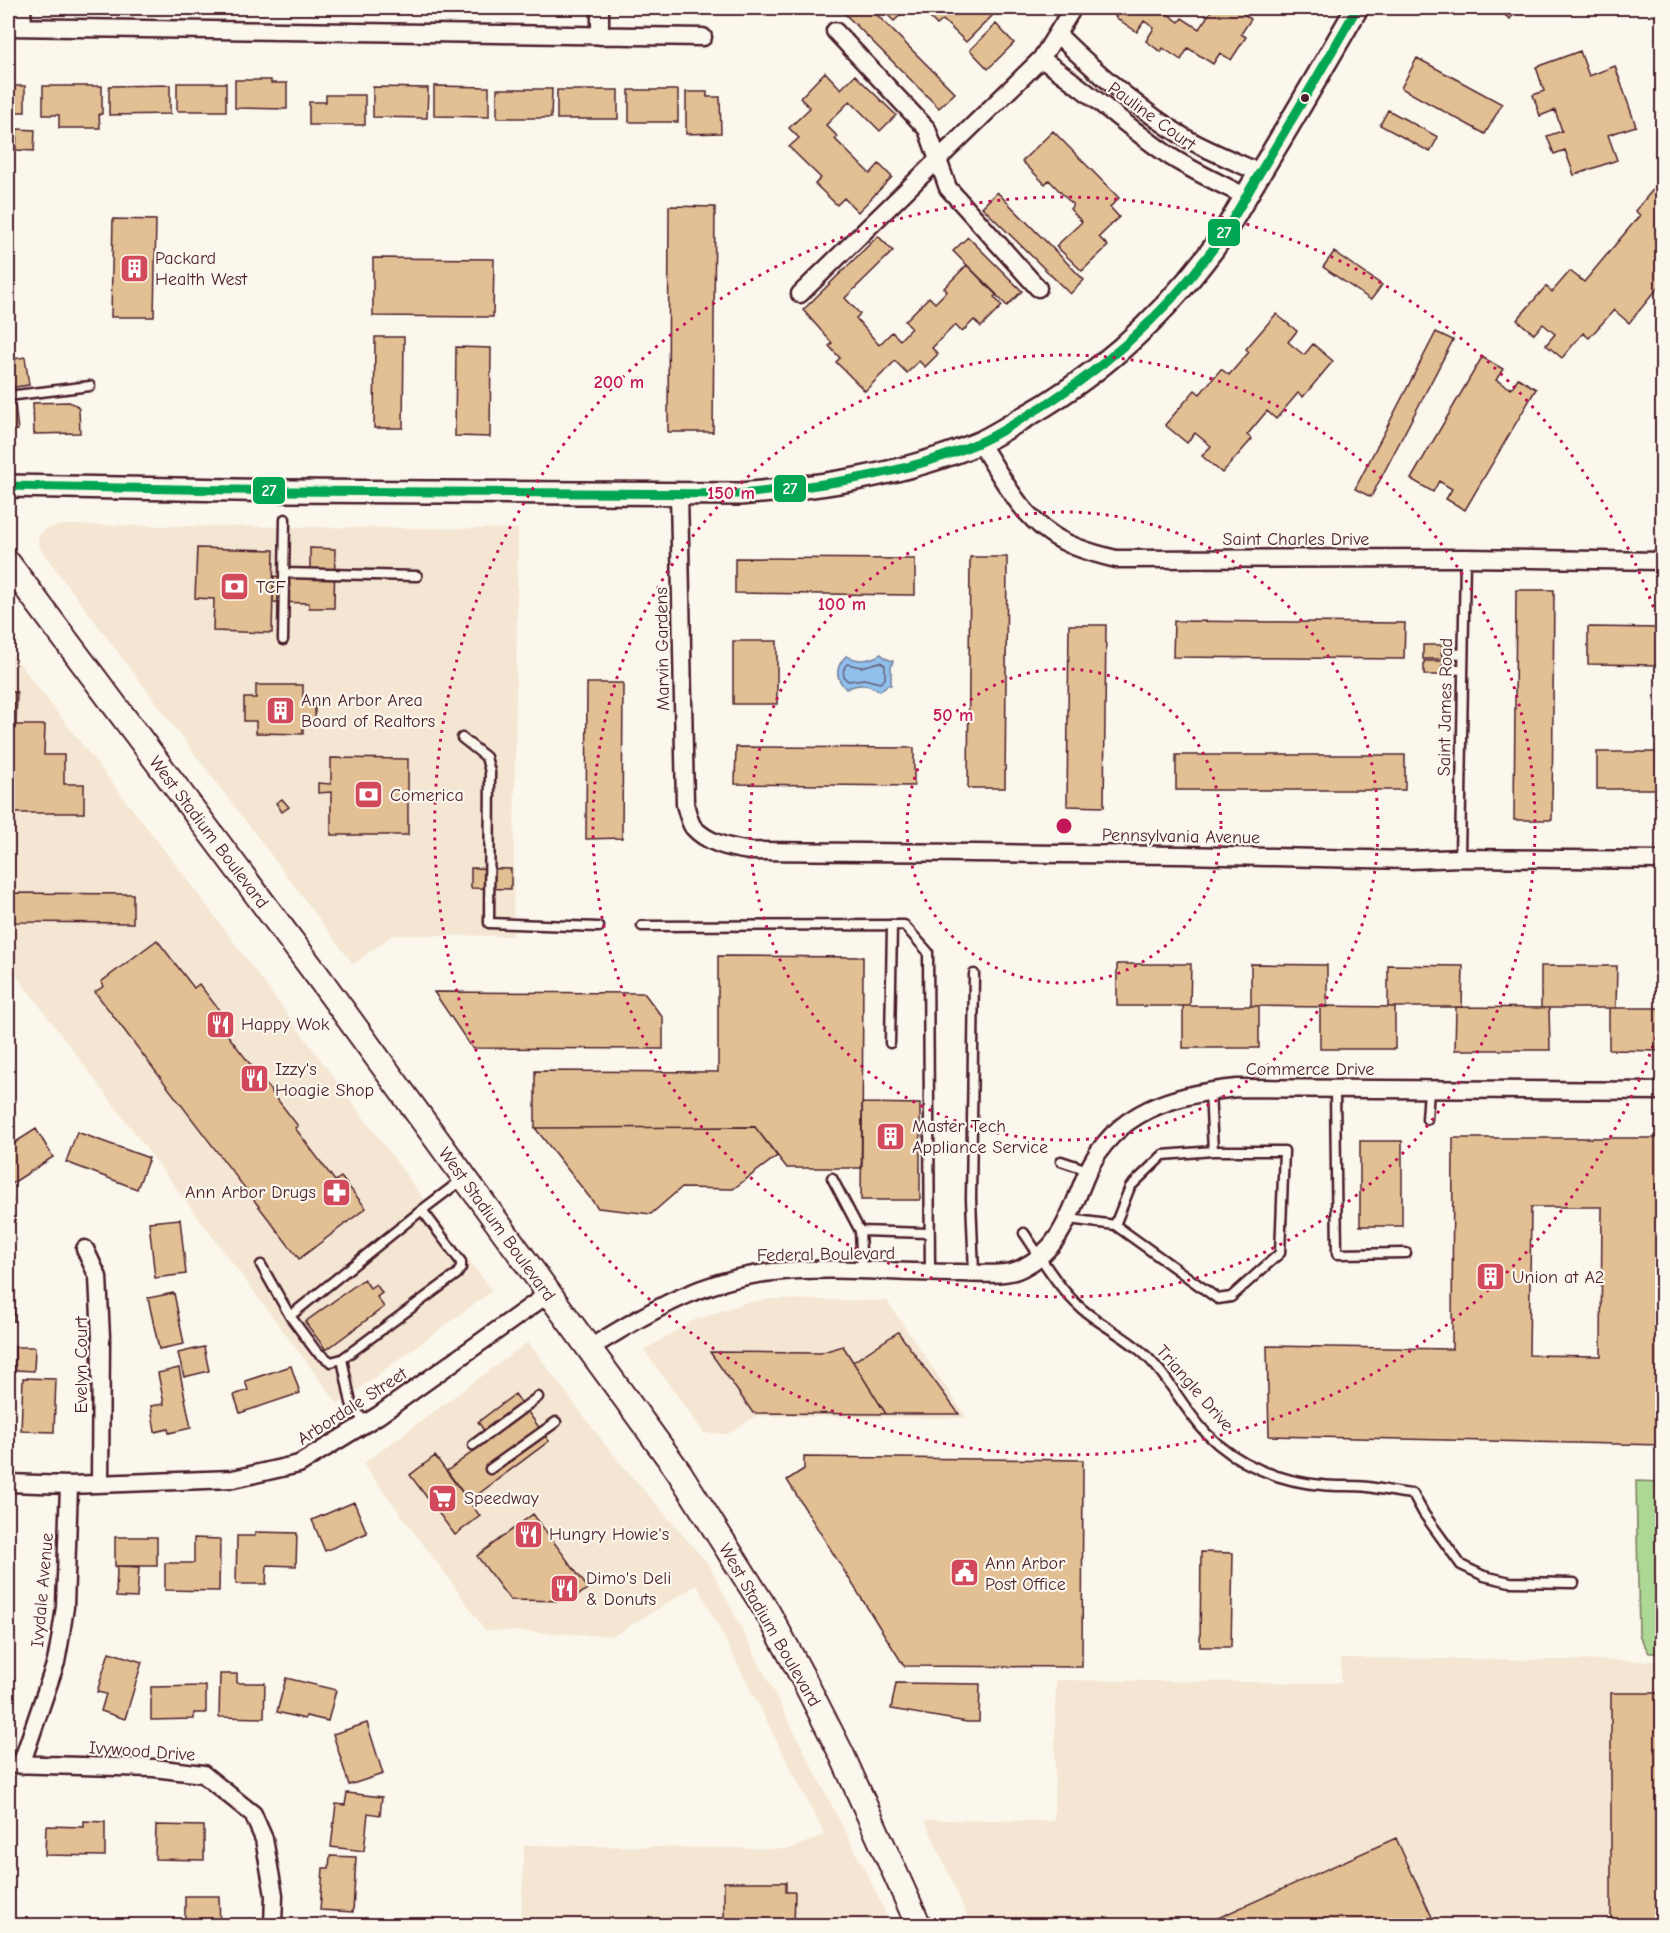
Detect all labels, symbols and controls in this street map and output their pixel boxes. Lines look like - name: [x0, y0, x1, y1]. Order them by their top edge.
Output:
- street label: Pauline Court: [1104, 78, 1200, 156]
- unlabelled marker: [1299, 92, 1311, 104]
- line badge: 27: [1207, 218, 1241, 247]
- text: 27: [1216, 224, 1232, 242]
- place label: Packard Health West: [155, 248, 248, 290]
- building icon: Packard Health West: [118, 252, 150, 284]
- text: 200 m: [594, 372, 644, 393]
- line badge: 27: [773, 474, 807, 503]
- line badge: 27: [252, 476, 286, 505]
- text: 27: [782, 480, 798, 498]
- text: 27: [261, 482, 277, 500]
- text: 150 m: [707, 483, 755, 504]
- street label: Saint Charles Drive: [1223, 529, 1369, 550]
- bank icon: TCF: [219, 571, 251, 603]
- place label: TCF: [256, 577, 286, 598]
- street label: Marvin Gardens: [651, 587, 674, 711]
- text: 100 m: [818, 594, 866, 615]
- street label: Saint James Road: [1434, 638, 1457, 776]
- place label: Ann Arbor Area Board of Realtors: [301, 690, 435, 732]
- building icon: Ann Arbor Area Board of Realtors: [264, 694, 296, 726]
- text: 50 m: [933, 705, 973, 726]
- street label: West Stadium Boulevard: [145, 752, 273, 913]
- bank icon: Comerica: [353, 779, 385, 811]
- place label: Comerica: [390, 785, 464, 806]
- centre of rings: [1054, 816, 1074, 836]
- street label: Pennsylvania Avenue: [1102, 825, 1260, 848]
- restaurant icon: Happy Wok: [204, 1008, 236, 1040]
- place label: Happy Wok: [241, 1014, 330, 1035]
- place label: Izzy's Hoagie Shop: [275, 1059, 374, 1101]
- street label: Commerce Drive: [1246, 1059, 1374, 1080]
- restaurant icon: Izzy's Hoagie Shop: [238, 1063, 270, 1095]
- place label: Master Tech Appliance Service: [912, 1116, 1048, 1158]
- building icon: Master Tech Appliance Service: [875, 1120, 907, 1152]
- street label: West Stadium Boulevard: [434, 1143, 559, 1305]
- pharmacy icon: Ann Arbor Drugs: [321, 1176, 353, 1208]
- place label: Ann Arbor Drugs: [185, 1182, 316, 1203]
- street label: Federal Boulevard: [757, 1243, 895, 1266]
- building icon: Union at A2: [1475, 1261, 1507, 1293]
- place label: Union at A2: [1512, 1267, 1604, 1288]
- street label: Evelyn Court: [71, 1316, 92, 1414]
- street label: Triangle Drive: [1152, 1341, 1238, 1436]
- street label: Arbordale Street: [294, 1363, 412, 1450]
- supermarket icon: Speedway: [427, 1482, 459, 1514]
- place label: Speedway: [464, 1488, 540, 1509]
- restaurant icon: Hungry Howie's: [512, 1518, 544, 1550]
- place label: Hungry Howie's: [549, 1524, 669, 1545]
- street label: Ivydale Avenue: [27, 1532, 58, 1648]
- street label: West Stadium Boulevard: [714, 1540, 825, 1711]
- place label: Ann Arbor Post Office: [985, 1553, 1066, 1595]
- public building icon: Ann Arbor Post Office: [948, 1557, 980, 1589]
- place label: Dimo's Deli & Donuts: [586, 1568, 671, 1610]
- restaurant icon: Dimo's Deli & Donuts: [549, 1572, 581, 1604]
- street label: Ivywood Drive: [88, 1737, 196, 1766]

